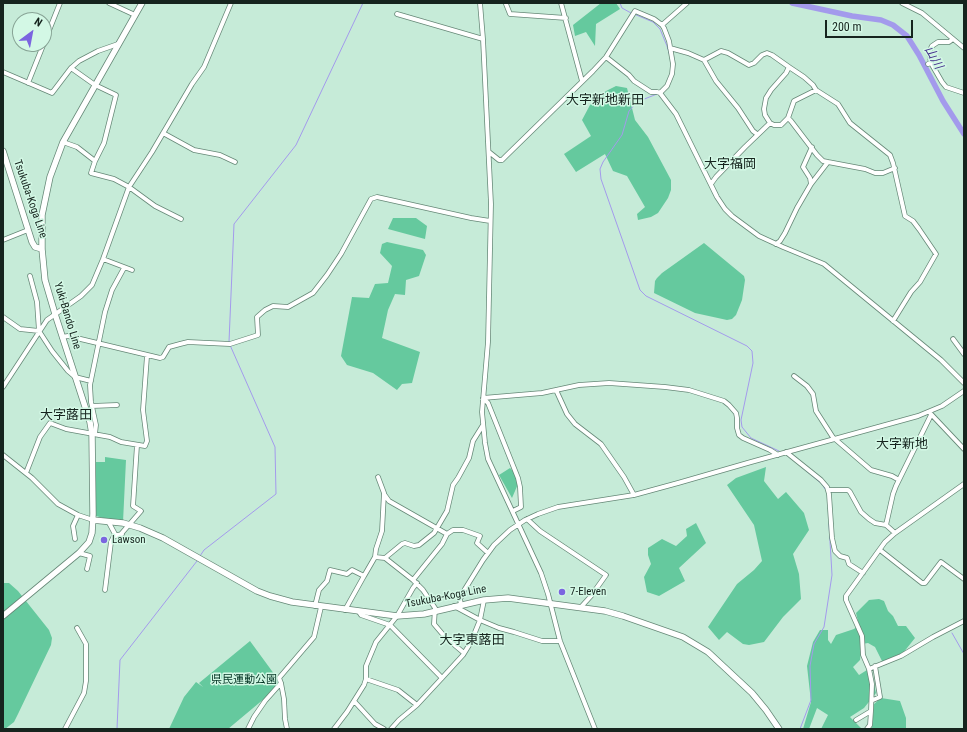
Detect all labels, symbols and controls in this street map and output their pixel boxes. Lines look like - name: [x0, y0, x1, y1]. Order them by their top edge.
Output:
- north arrow: [12, 12, 52, 52]
- scale bar: [827, 12, 915, 38]
- text: N: [32, 15, 44, 30]
- text: 200 m: [832, 20, 862, 34]
- water label: 山川: [921, 44, 945, 72]
- district label: 大字新地新田: [566, 93, 644, 109]
- district label: 大字福岡: [704, 157, 756, 173]
- street label: Tsukuba-Koga Line: [10, 158, 50, 240]
- street label: Yuki-Bando Line: [51, 281, 83, 351]
- district label: 大字蕗田: [40, 408, 92, 424]
- district label: 大字新地: [876, 437, 928, 453]
- place label: Lawson: [112, 533, 146, 547]
- marker: Lawson: [99, 535, 109, 545]
- street label: Tsukuba-Koga Line: [405, 583, 487, 611]
- place label: 7-Eleven: [570, 585, 606, 599]
- marker: 7-Eleven: [557, 587, 567, 597]
- district label: 大字東蕗田: [440, 633, 504, 649]
- park label: 県民運動公園: [211, 673, 277, 687]

